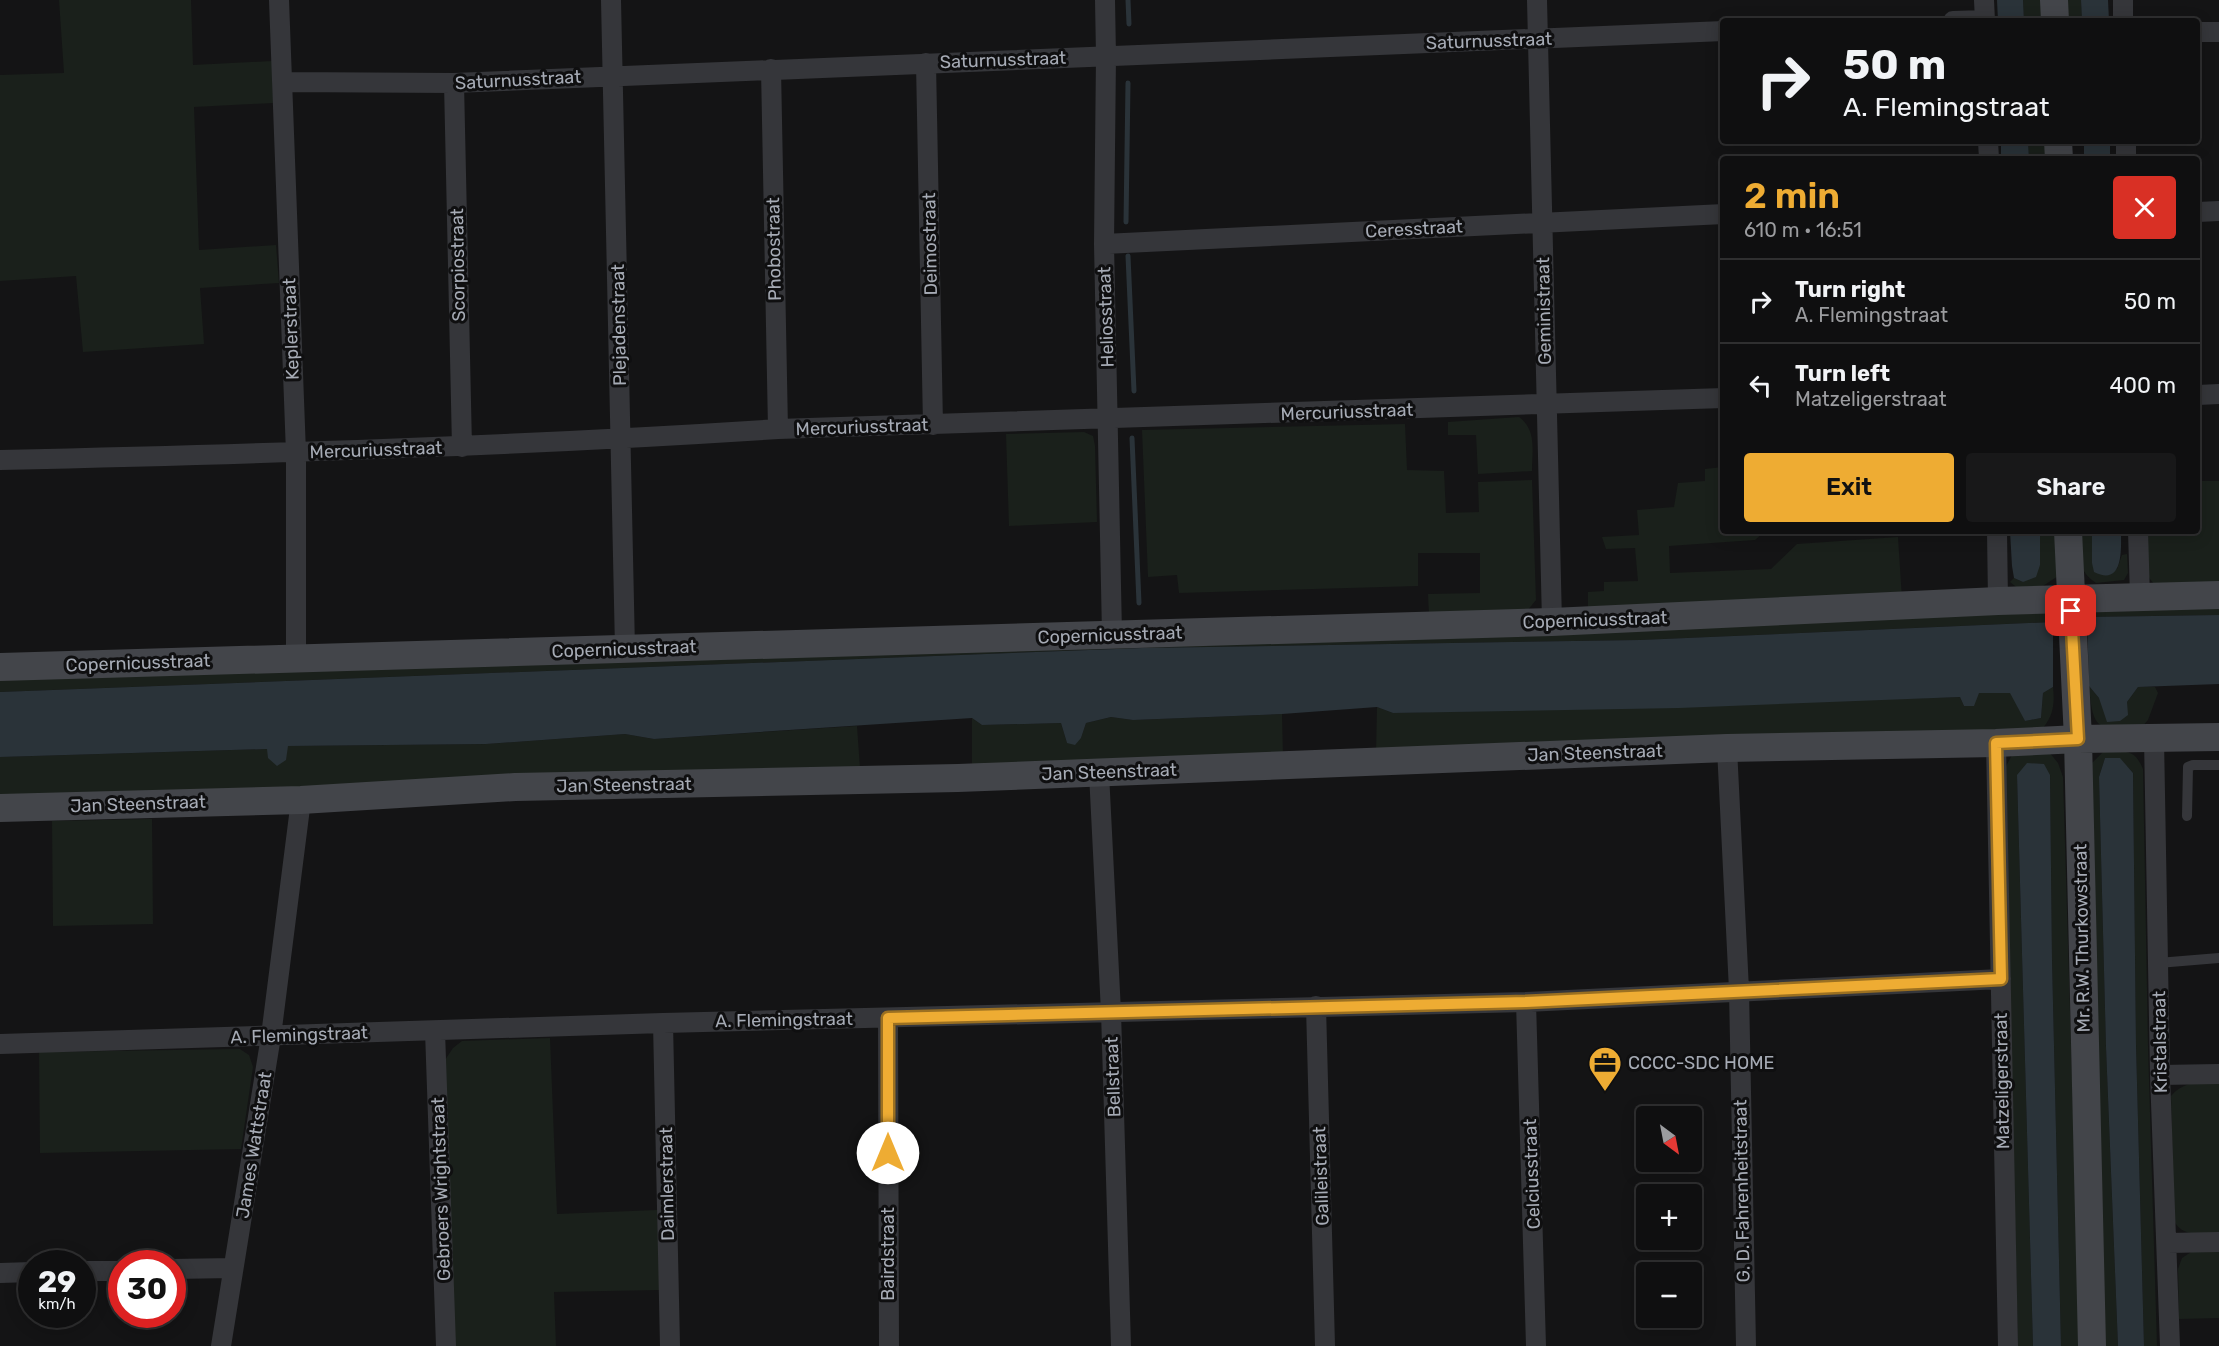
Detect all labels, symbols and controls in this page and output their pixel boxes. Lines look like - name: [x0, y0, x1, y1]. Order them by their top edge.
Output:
- street label: Saturnusstraat: [1425, 28, 1553, 54]
- text: 50 m: [1843, 40, 1946, 90]
- icon: right: [1744, 42, 1822, 120]
- street label: Saturnusstraat: [939, 47, 1067, 73]
- street label: Saturnusstraat: [454, 66, 582, 94]
- text: A. Flemingstraat: [1843, 91, 2050, 123]
- text: 2 min: [1744, 174, 1840, 217]
- button: close: [2113, 176, 2176, 239]
- street label: Deimostraat: [918, 192, 942, 296]
- street label: Phobostraat: [762, 197, 786, 301]
- street label: Scorpiostraat: [446, 208, 470, 322]
- street label: Ceresstraat: [1365, 215, 1463, 243]
- text: 610 m · 16:51: [1744, 218, 1862, 242]
- street label: Geministraat: [1532, 257, 1556, 365]
- street label: Plejadenstraat: [607, 264, 631, 386]
- street label: Heliosstraat: [1093, 266, 1119, 368]
- text: Turn right: [1795, 276, 1905, 303]
- street label: Keplerstraat: [278, 278, 304, 380]
- icon: right: [1744, 285, 1777, 318]
- text: 50 m: [2124, 288, 2176, 315]
- text: A. Flemingstraat: [1795, 303, 1948, 327]
- text: Turn left: [1795, 360, 1890, 387]
- icon: left: [1744, 369, 1777, 402]
- text: 400 m: [2109, 372, 2176, 399]
- text: Matzeligerstraat: [1795, 387, 1947, 411]
- street label: Mercuriusstraat: [1280, 399, 1414, 425]
- street label: Mercuriusstraat: [795, 414, 929, 440]
- street label: Mercuriusstraat: [309, 437, 443, 463]
- button: Exit: [1744, 453, 1954, 522]
- button: Share: [1966, 453, 2176, 522]
- pin: [2045, 585, 2096, 636]
- icon: arrive: [2054, 594, 2087, 627]
- street label: Copernicusstraat: [1522, 606, 1668, 634]
- street label: Copernicusstraat: [1037, 621, 1183, 649]
- street label: Copernicusstraat: [551, 635, 697, 663]
- street label: Copernicusstraat: [65, 649, 211, 677]
- street label: Jan Steenstraat: [1527, 740, 1663, 766]
- street label: Jan Steenstraat: [1041, 759, 1177, 785]
- street label: Jan Steenstraat: [556, 773, 692, 797]
- street label: Jan Steenstraat: [70, 791, 206, 817]
- street label: Mr. R.W. Thurkowstraat: [2069, 844, 2095, 1032]
- street label: Kristalstraat: [2148, 991, 2172, 1093]
- street label: A. Flemingstraat: [715, 1008, 853, 1032]
- street label: Matzeligerstraat: [1990, 1013, 2014, 1149]
- street label: A. Flemingstraat: [230, 1022, 368, 1048]
- street label: Bellstraat: [1101, 1036, 1125, 1118]
- office icon: CCCC-SDC HOME: [1587, 1045, 1623, 1092]
- place label: CCCC-SDC HOME: [1628, 1052, 1774, 1074]
- street label: James Wattstraat: [232, 1070, 276, 1220]
- street label: Gebroers Wrightstraat: [427, 1097, 455, 1281]
- street label: G. D. Fahrenheitstraat: [1729, 1099, 1755, 1283]
- north arrow: [1636, 1106, 1702, 1172]
- map controls: [1636, 1106, 1702, 1328]
- street label: Celciusstraat: [1519, 1118, 1545, 1230]
- position arrow: [856, 1121, 920, 1185]
- street label: Galileistraat: [1308, 1126, 1334, 1226]
- street label: Daimlerstraat: [655, 1127, 679, 1241]
- button: +: [1636, 1184, 1702, 1250]
- street label: Bairdstraat: [877, 1207, 899, 1301]
- speed limit sign: 30: [108, 1250, 186, 1328]
- button: −: [1636, 1262, 1702, 1328]
- text: 29: [38, 1264, 76, 1300]
- text: km/h: [38, 1295, 76, 1313]

